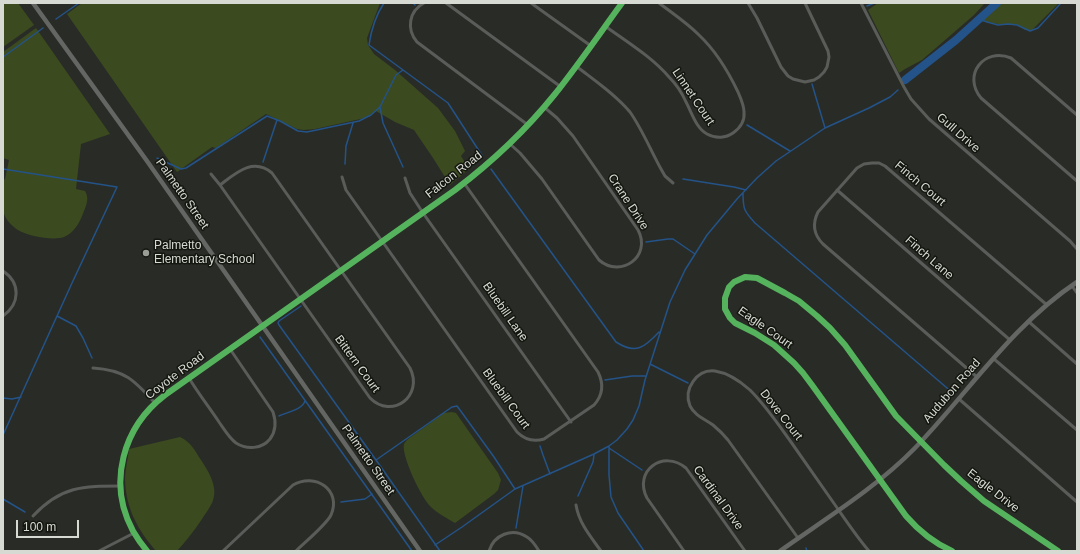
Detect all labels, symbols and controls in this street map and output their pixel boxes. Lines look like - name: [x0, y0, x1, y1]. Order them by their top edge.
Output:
- street label: Linnet Court: [669, 66, 717, 128]
- street label: Gull Drive: [933, 110, 983, 156]
- street label: Falcon Road: [423, 148, 485, 202]
- street label: Palmetto Street: [152, 156, 212, 232]
- street label: Finch Court: [892, 159, 948, 209]
- street label: Crane Drive: [605, 171, 651, 233]
- street label: Finch Lane: [902, 233, 956, 283]
- place label: Palmetto Elementary School: [154, 239, 255, 267]
- marker: Palmetto Elementary School: [141, 248, 151, 258]
- street label: Bluebill Lane: [479, 280, 531, 344]
- street label: Eagle Court: [735, 304, 795, 352]
- street label: Bittern Court: [331, 333, 383, 395]
- street label: Coyote Road: [143, 349, 207, 403]
- street label: Audubon Road: [920, 356, 984, 426]
- street label: Bluebill Court: [479, 366, 533, 432]
- street label: Dove Court: [757, 387, 805, 443]
- street label: Palmetto Street: [338, 422, 398, 498]
- street label: Cardinal Drive: [690, 463, 746, 533]
- street label: Eagle Drive: [964, 466, 1022, 516]
- scale bar: [18, 512, 81, 538]
- text: 100 m: [23, 520, 56, 534]

